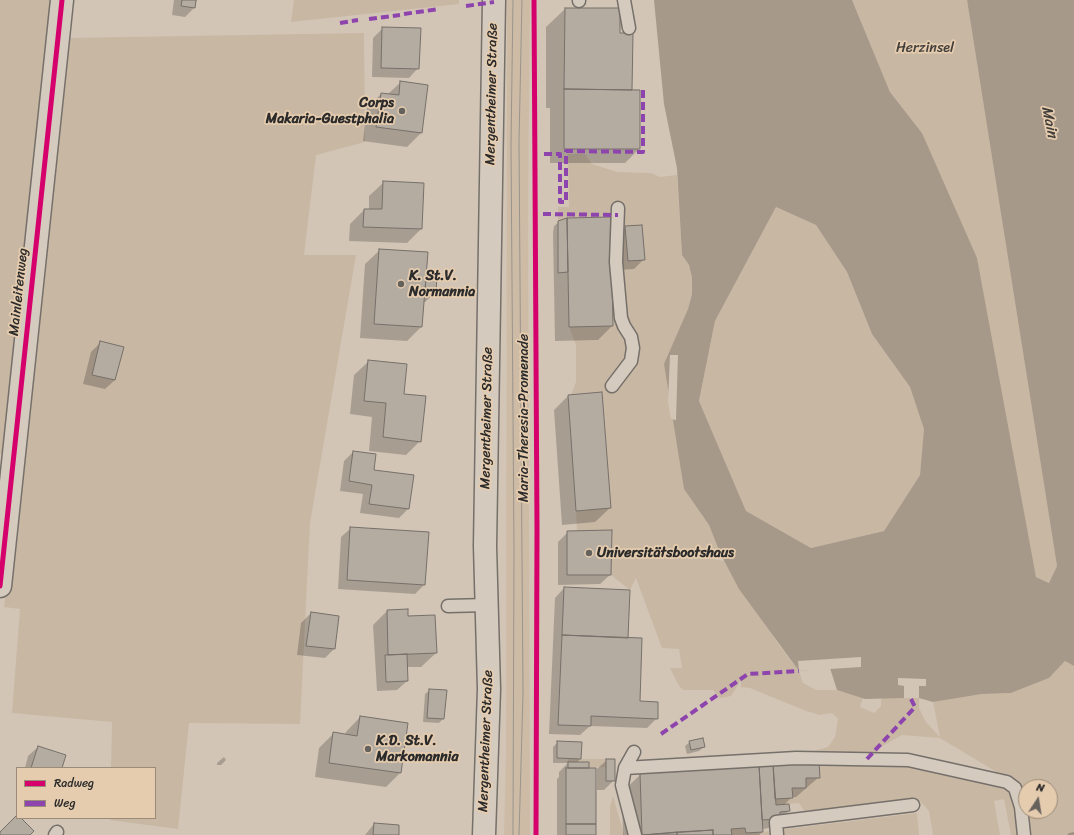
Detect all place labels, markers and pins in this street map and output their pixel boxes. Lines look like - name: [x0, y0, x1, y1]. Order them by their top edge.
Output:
- place label: Corps Makaria-Guestphalia: [266, 95, 394, 128]
- marker: Corps Makaria-Guestphalia: [397, 106, 407, 116]
- place label: K. St.V. Normannia: [409, 268, 475, 300]
- marker: K. St.V. Normannia: [396, 279, 406, 289]
- place label: Universitätsbootshaus: [597, 545, 734, 561]
- marker: Universitätsbootshaus: [584, 548, 594, 558]
- place label: K.D. St.V. Markomannia: [376, 733, 459, 766]
- marker: K.D. St.V. Markomannia: [363, 744, 373, 754]

